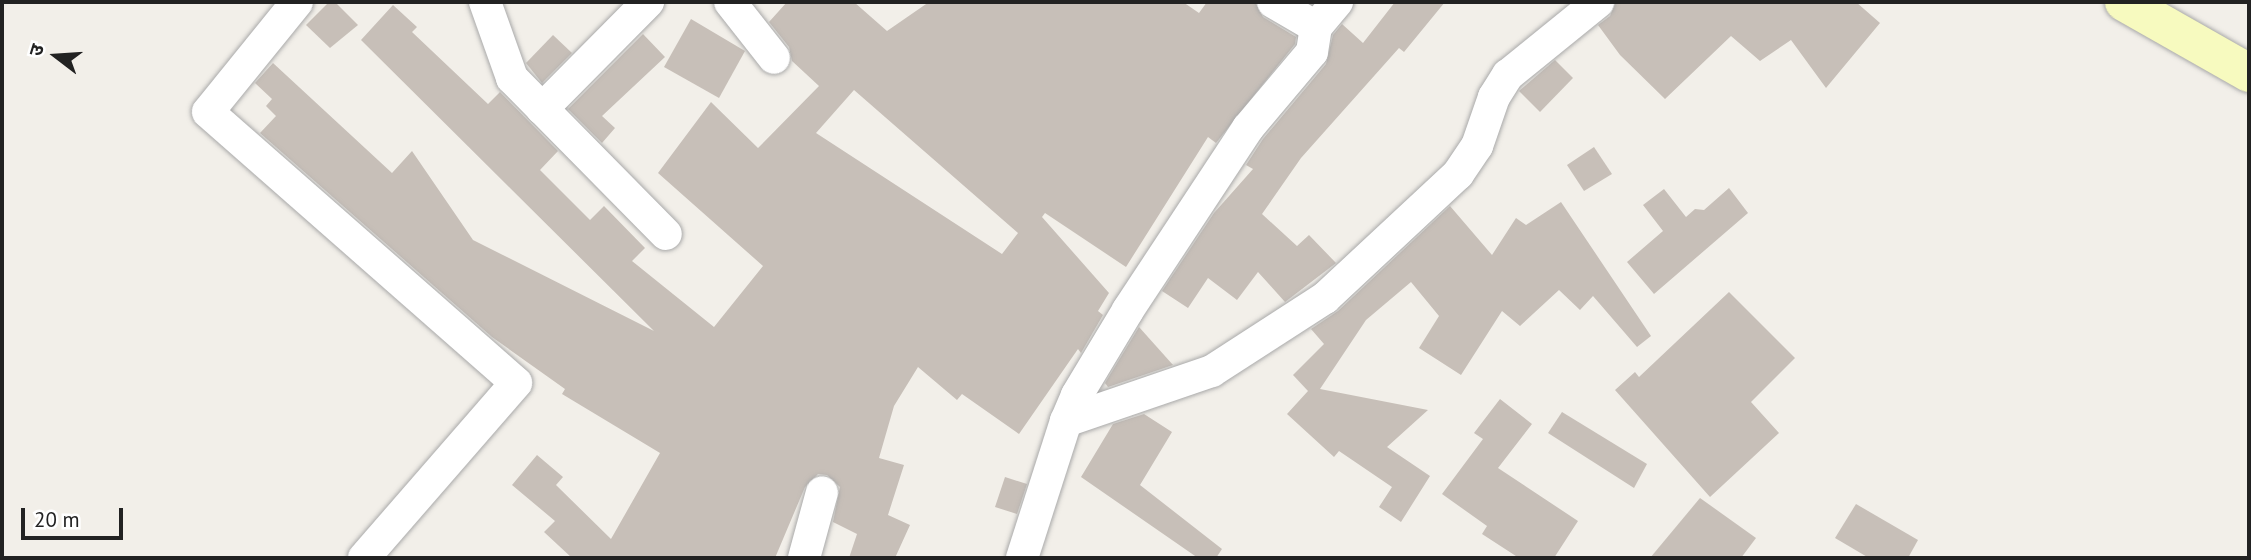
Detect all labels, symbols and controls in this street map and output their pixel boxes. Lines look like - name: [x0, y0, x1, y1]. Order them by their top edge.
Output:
- north arrow: [21, 21, 91, 91]
- text: उ: [23, 41, 49, 59]
- scale bar: [24, 494, 126, 538]
- text: 20 m: [34, 506, 80, 533]

